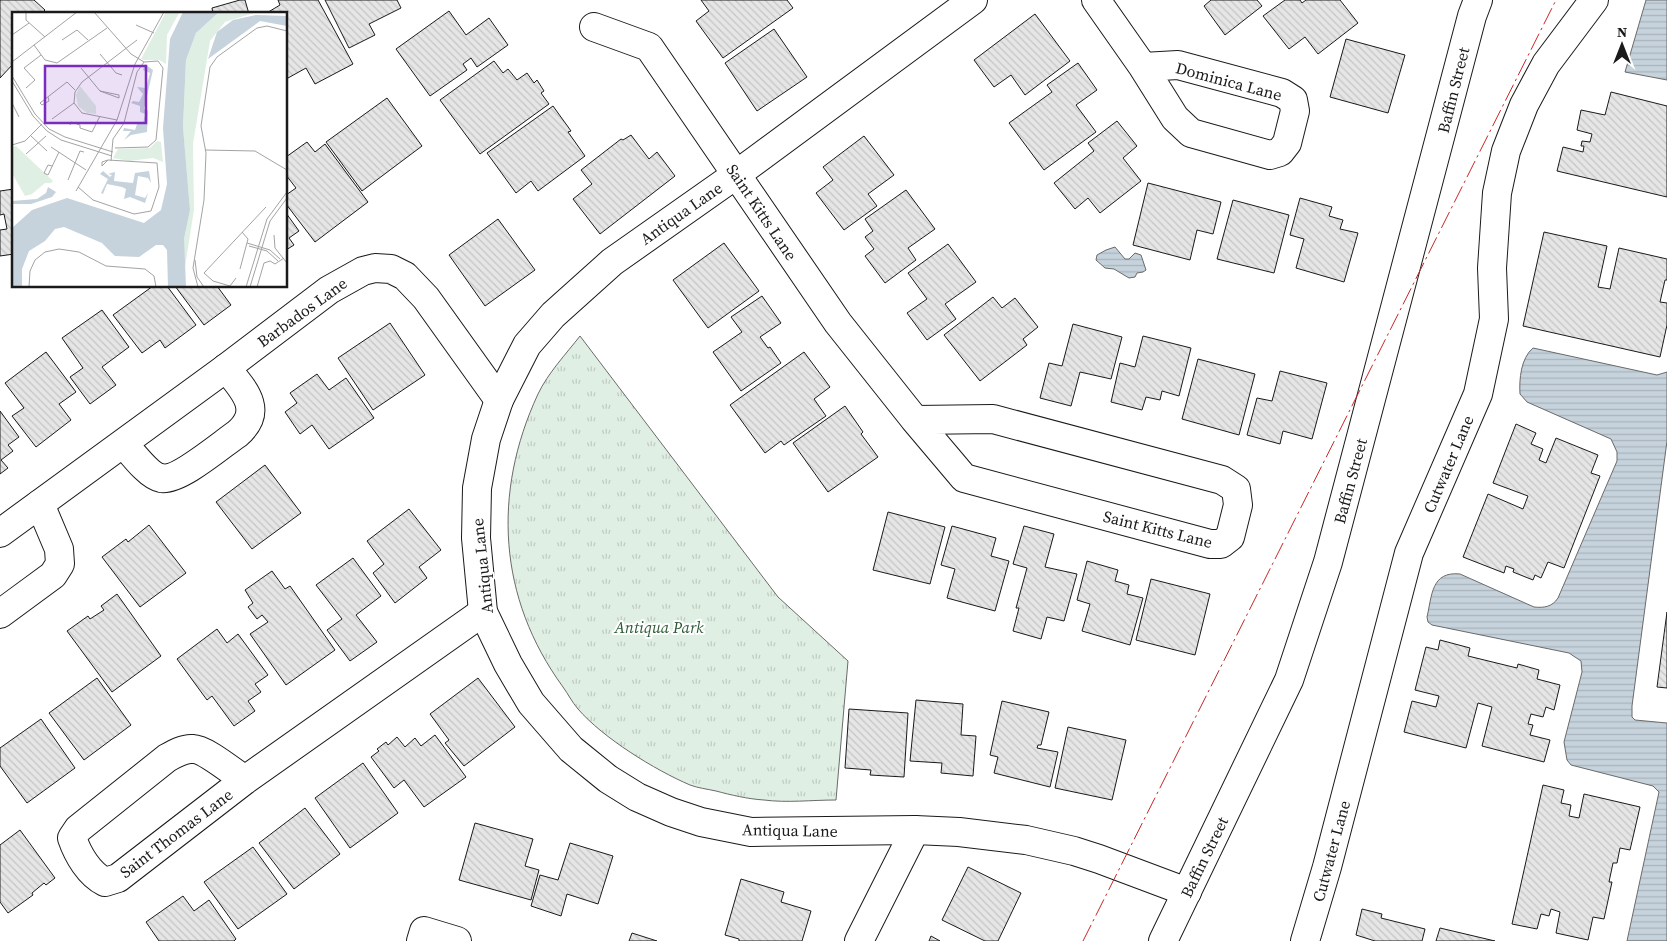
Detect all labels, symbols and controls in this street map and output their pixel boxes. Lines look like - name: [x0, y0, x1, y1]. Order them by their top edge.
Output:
- inset map: [12, 12, 288, 288]
- north arrow: [1597, 20, 1647, 70]
- text: N: [1617, 22, 1627, 42]
- street label: Baffin Street: [1432, 44, 1474, 135]
- street label: Dominica Lane: [1174, 56, 1284, 106]
- street label: Saint Kitts Lane: [722, 160, 802, 264]
- street label: Antiqua Lane: [635, 177, 727, 249]
- street label: Barbados Lane: [253, 272, 351, 352]
- street label: Cutwater Lane: [1418, 412, 1478, 516]
- street label: Baffin Street: [1328, 435, 1372, 526]
- street label: Saint Kitts Lane: [1101, 505, 1215, 553]
- street label: Antiqua Lane: [466, 517, 498, 615]
- park label: Antiqua Park: [613, 616, 704, 638]
- street label: Saint Thomas Lane: [115, 783, 237, 883]
- street label: Cutwater Lane: [1307, 798, 1355, 904]
- street label: Baffin Street: [1175, 812, 1233, 901]
- street label: Antiqua Lane: [742, 818, 838, 842]

